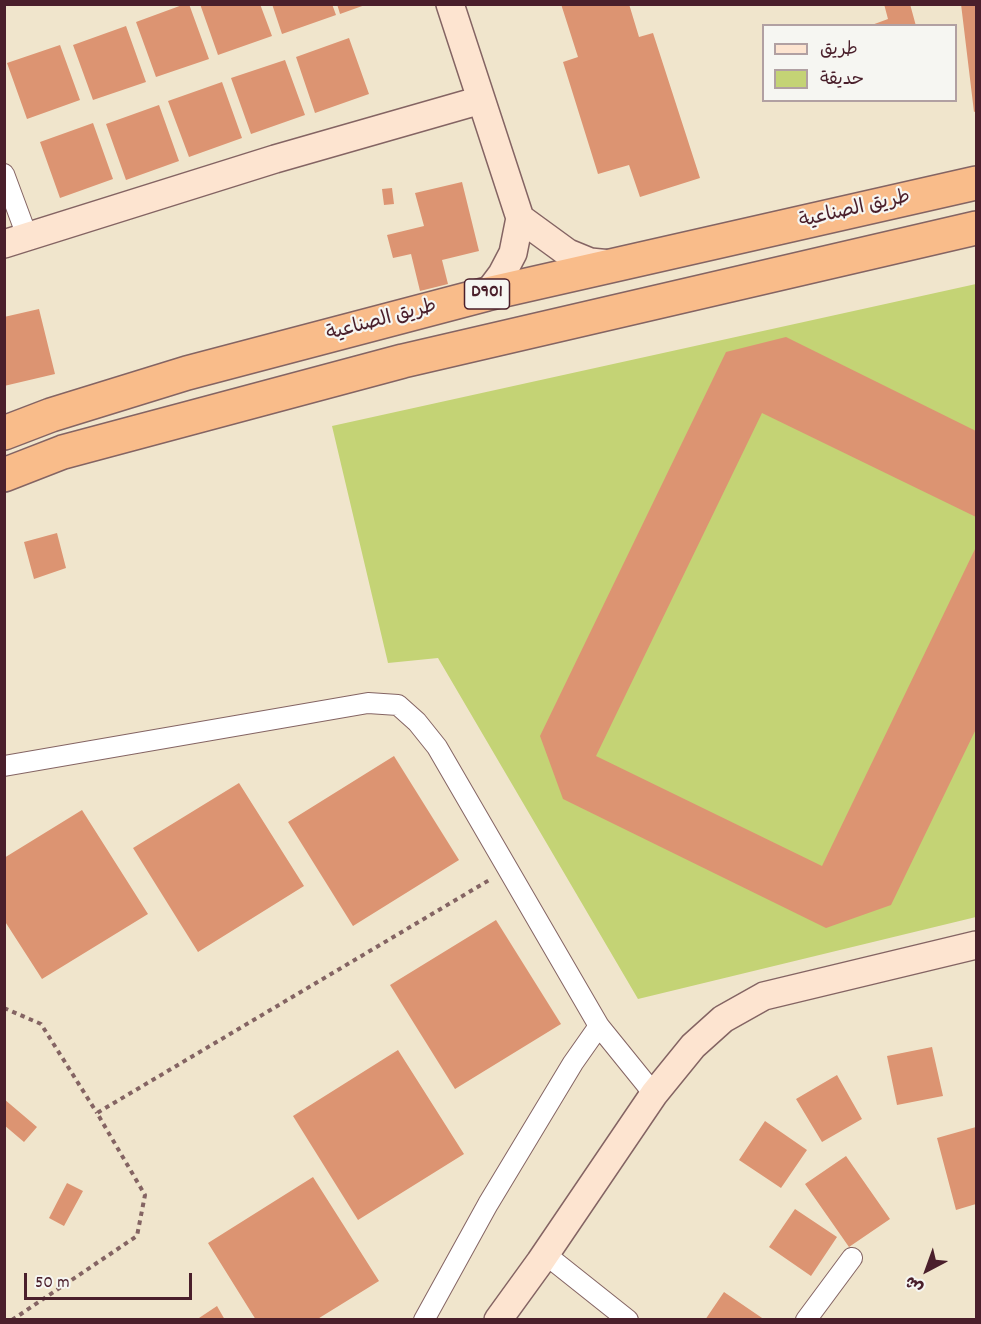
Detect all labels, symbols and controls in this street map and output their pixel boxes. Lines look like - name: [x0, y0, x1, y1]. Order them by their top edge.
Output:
- legend: [762, 24, 957, 102]
- text: طريق: [820, 38, 858, 63]
- text: حديقة: [820, 68, 864, 93]
- street label: طريق الصناعية: [797, 187, 913, 235]
- road number: D901: [464, 279, 510, 309]
- street label: طريق الصناعية: [324, 296, 440, 348]
- north arrow: [897, 1240, 957, 1300]
- scale bar: [27, 1261, 195, 1299]
- text: ش: [901, 1270, 929, 1298]
- text: 50 m: [35, 1271, 70, 1296]

